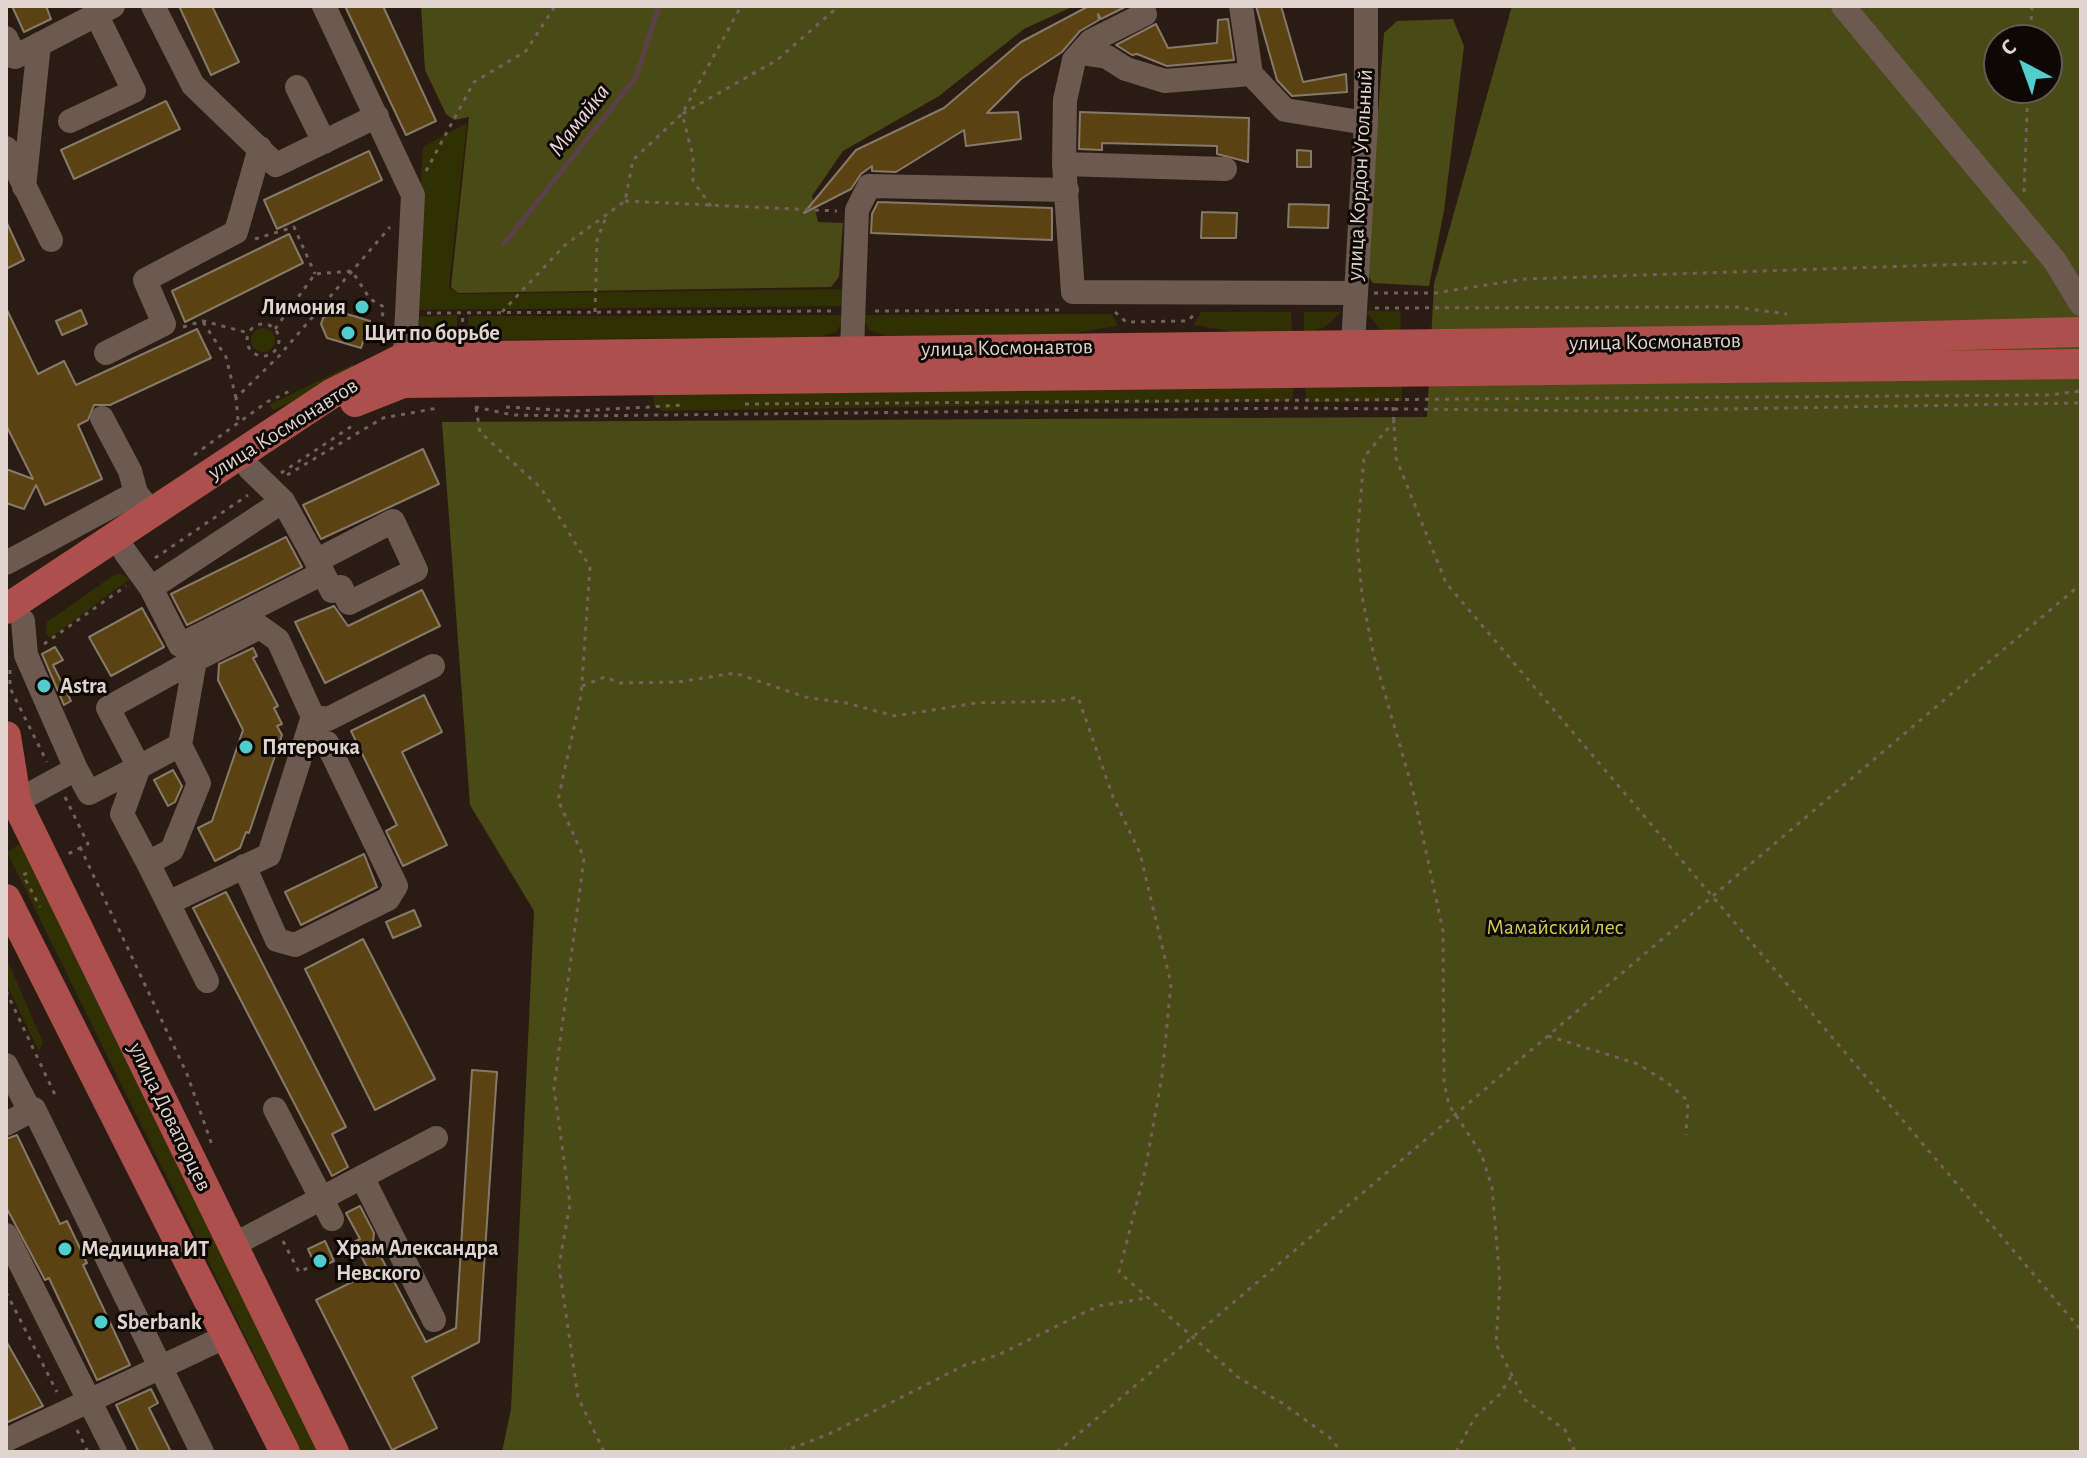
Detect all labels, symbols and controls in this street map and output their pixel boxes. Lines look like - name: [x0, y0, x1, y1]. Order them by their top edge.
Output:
- north arrow: [1983, 24, 2063, 104]
- text: С: [1997, 35, 2020, 60]
- street label: улица Кордон Угольный: [1341, 69, 1379, 281]
- water label: Мамайка: [542, 78, 616, 162]
- place label: Лимония: [261, 294, 346, 320]
- marker: Лимония: [353, 298, 371, 316]
- place label: Щит по борьбе: [364, 320, 500, 346]
- marker: Щит по борьбе: [339, 324, 357, 342]
- street label: улица Космонавтов: [1569, 327, 1741, 357]
- street label: улица Космонавтов: [921, 333, 1093, 363]
- street label: улица Космонавтов: [203, 372, 363, 486]
- place label: Astra: [60, 673, 107, 699]
- marker: Astra: [35, 677, 53, 695]
- place label: Пятерочка: [262, 734, 360, 760]
- marker: Пятерочка: [237, 738, 255, 756]
- park label: Мамайский лес: [1486, 914, 1624, 940]
- street label: улица Доваторцев: [123, 1038, 217, 1196]
- place label: Храм Александра Невского: [336, 1235, 498, 1286]
- place label: Медицина ИТ: [81, 1236, 209, 1262]
- marker: Медицина ИТ: [56, 1240, 74, 1258]
- marker: Храм Александра Невского: [311, 1252, 329, 1270]
- place label: Sberbank: [117, 1309, 202, 1335]
- marker: Sberbank: [92, 1313, 110, 1331]

